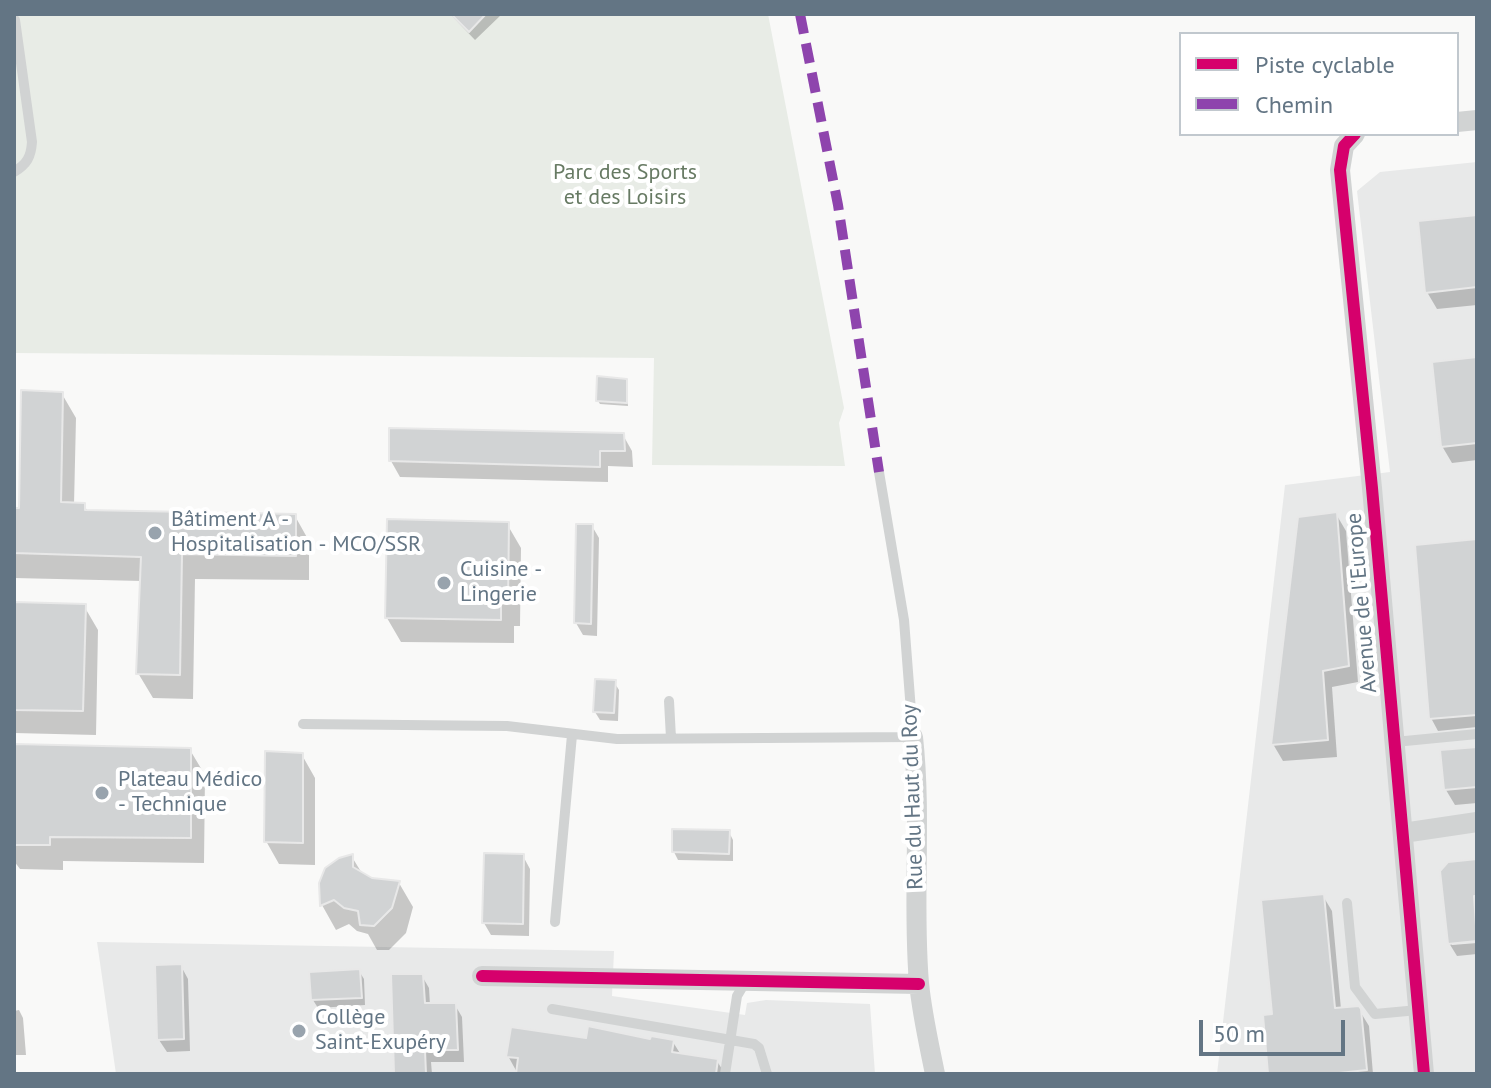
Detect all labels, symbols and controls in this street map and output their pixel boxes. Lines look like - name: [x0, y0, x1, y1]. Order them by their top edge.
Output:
- legend: [1179, 32, 1459, 136]
- text: Piste cyclable: [1255, 49, 1395, 80]
- text: Chemin: [1255, 89, 1333, 120]
- park label: Parc des Sports et des Loisirs: [553, 160, 697, 212]
- place label: Bâtiment A - Hospitalisation - MCO/SSR: [171, 507, 421, 558]
- street label: Avenue de l'Europe: [1341, 512, 1383, 694]
- marker: Bâtiment A - Hospitalisation - MCO/SSR: [146, 524, 164, 542]
- place label: Cuisine - Lingerie: [460, 557, 542, 608]
- marker: Cuisine - Lingerie: [435, 574, 453, 592]
- street label: Rue du Haut du Roy: [897, 704, 929, 890]
- place label: Plateau Médico - Technique: [118, 767, 262, 818]
- marker: Plateau Médico - Technique: [93, 784, 111, 802]
- scale bar: [1203, 1004, 1349, 1054]
- place label: Collège Saint-Exupéry: [315, 1005, 446, 1056]
- text: 50 m: [1213, 1018, 1265, 1049]
- marker: Collège Saint-Exupéry: [290, 1022, 308, 1040]

